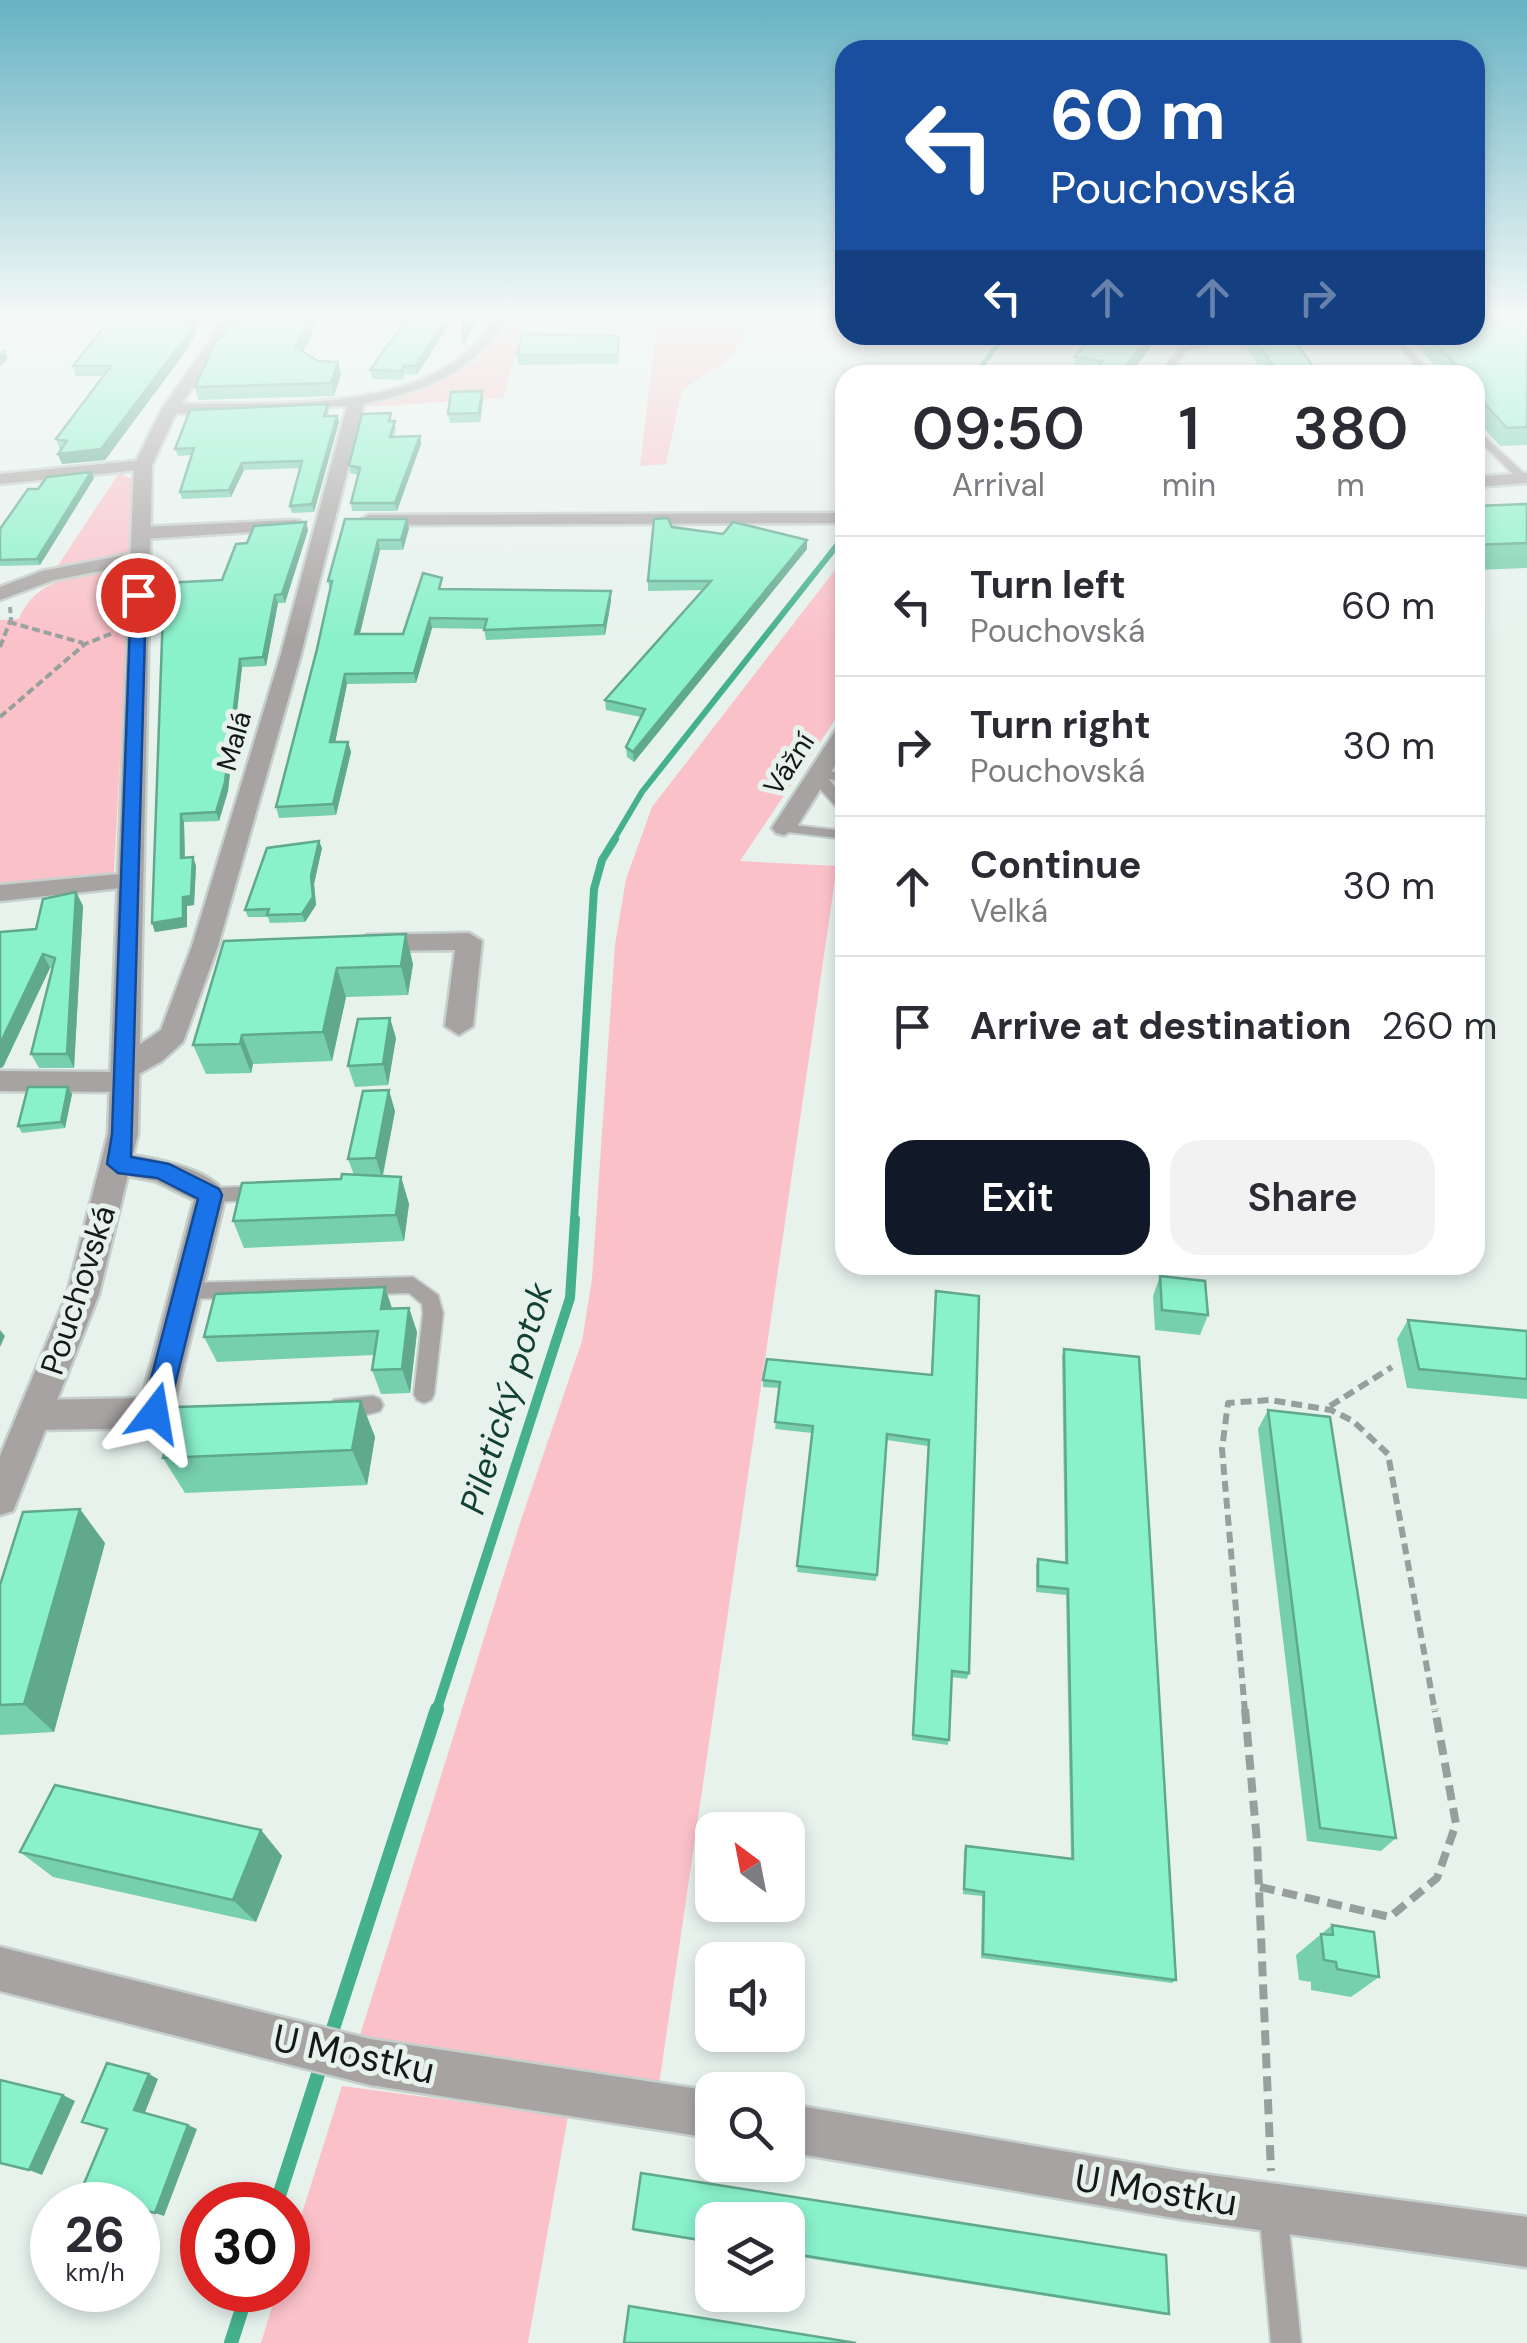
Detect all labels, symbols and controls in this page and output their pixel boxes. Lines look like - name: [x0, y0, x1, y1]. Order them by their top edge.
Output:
- text: 60 m: [1050, 70, 1226, 161]
- icon: left: [885, 80, 1015, 210]
- text: Pouchovská: [1050, 158, 1297, 217]
- icon: left: [975, 270, 1030, 325]
- icon: ahead: [1080, 270, 1135, 325]
- icon: ahead: [1185, 270, 1240, 325]
- icon: right: [1290, 270, 1345, 325]
- text: 09:50: [912, 389, 1085, 468]
- text: 1: [1178, 389, 1199, 468]
- text: 380: [1293, 389, 1408, 468]
- text: Arrival: [952, 464, 1045, 506]
- text: min: [1162, 464, 1216, 506]
- text: m: [1336, 464, 1365, 506]
- pin: [96, 553, 181, 638]
- text: Turn left: [970, 560, 1126, 610]
- icon: arrive: [111, 568, 166, 623]
- icon: left: [885, 579, 940, 634]
- text: 60 m: [1341, 581, 1435, 631]
- text: Pouchovská: [970, 610, 1145, 652]
- text: Turn right: [970, 700, 1151, 750]
- street label: Malá: [208, 707, 260, 775]
- icon: right: [885, 719, 940, 774]
- text: 30 m: [1343, 721, 1435, 771]
- street label: Vážní: [755, 725, 823, 802]
- text: Pouchovská: [970, 750, 1145, 792]
- text: Continue: [970, 840, 1141, 890]
- icon: ahead: [885, 859, 940, 914]
- text: 30 m: [1343, 861, 1435, 911]
- text: Velká: [970, 890, 1048, 932]
- icon: arrive: [885, 999, 940, 1054]
- text: Arrive at destination: [970, 1001, 1352, 1051]
- text: 260 m: [1382, 1001, 1497, 1051]
- button: Exit: [885, 1140, 1150, 1255]
- button: Share: [1170, 1140, 1435, 1255]
- street label: Pouchovská: [31, 1200, 125, 1380]
- water label: Piletický potok: [449, 1277, 563, 1519]
- position arrow: [103, 1361, 207, 1465]
- north arrow: [695, 1812, 805, 1922]
- map controls: [695, 1812, 805, 2312]
- button: sound: [695, 1942, 805, 2052]
- street label: U Mostku: [269, 2013, 439, 2095]
- button: search: [695, 2072, 805, 2182]
- street label: U Mostku: [1071, 2153, 1241, 2227]
- speed limit sign: 30: [180, 2182, 310, 2312]
- text: 26: [65, 2202, 125, 2268]
- button: layers: [695, 2202, 805, 2312]
- text: km/h: [65, 2256, 125, 2289]

